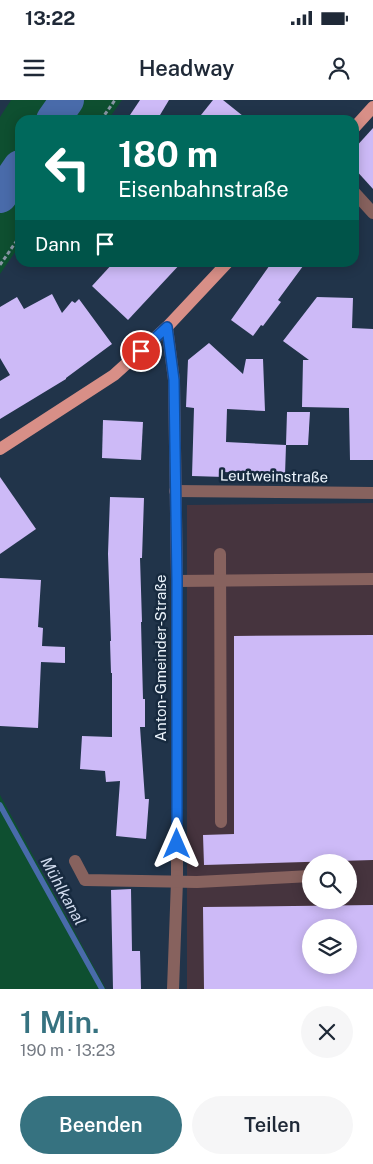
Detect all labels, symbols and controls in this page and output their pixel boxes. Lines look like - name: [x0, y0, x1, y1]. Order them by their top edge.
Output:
- text: 13:22: [25, 7, 75, 29]
- icon: menu: [20, 54, 48, 82]
- icon: person: [325, 54, 353, 82]
- text: Headway: [139, 55, 234, 81]
- text: 180 m: [118, 134, 218, 175]
- icon: left: [35, 135, 100, 200]
- text: Eisenbahnstraße: [118, 176, 289, 202]
- icon: arrive: [91, 230, 119, 258]
- text: Dann: [35, 233, 81, 255]
- pin: [120, 330, 162, 372]
- icon: arrive: [127, 337, 155, 365]
- street label: Leutweinstraße: [220, 467, 328, 485]
- street label: Anton-Gmeinder-Straße: [152, 574, 169, 742]
- position arrow: [150, 817, 202, 869]
- water label: Mühlkanal: [36, 853, 90, 929]
- map controls: [302, 854, 357, 974]
- button: search: [302, 854, 357, 909]
- button: layers: [302, 919, 357, 974]
- text: 1 Min.: [20, 1004, 100, 1040]
- button: close: [301, 1006, 353, 1058]
- text: 190 m · 13:23: [20, 1041, 115, 1060]
- button: Beenden: [20, 1096, 182, 1154]
- button: Teilen: [192, 1096, 353, 1154]

